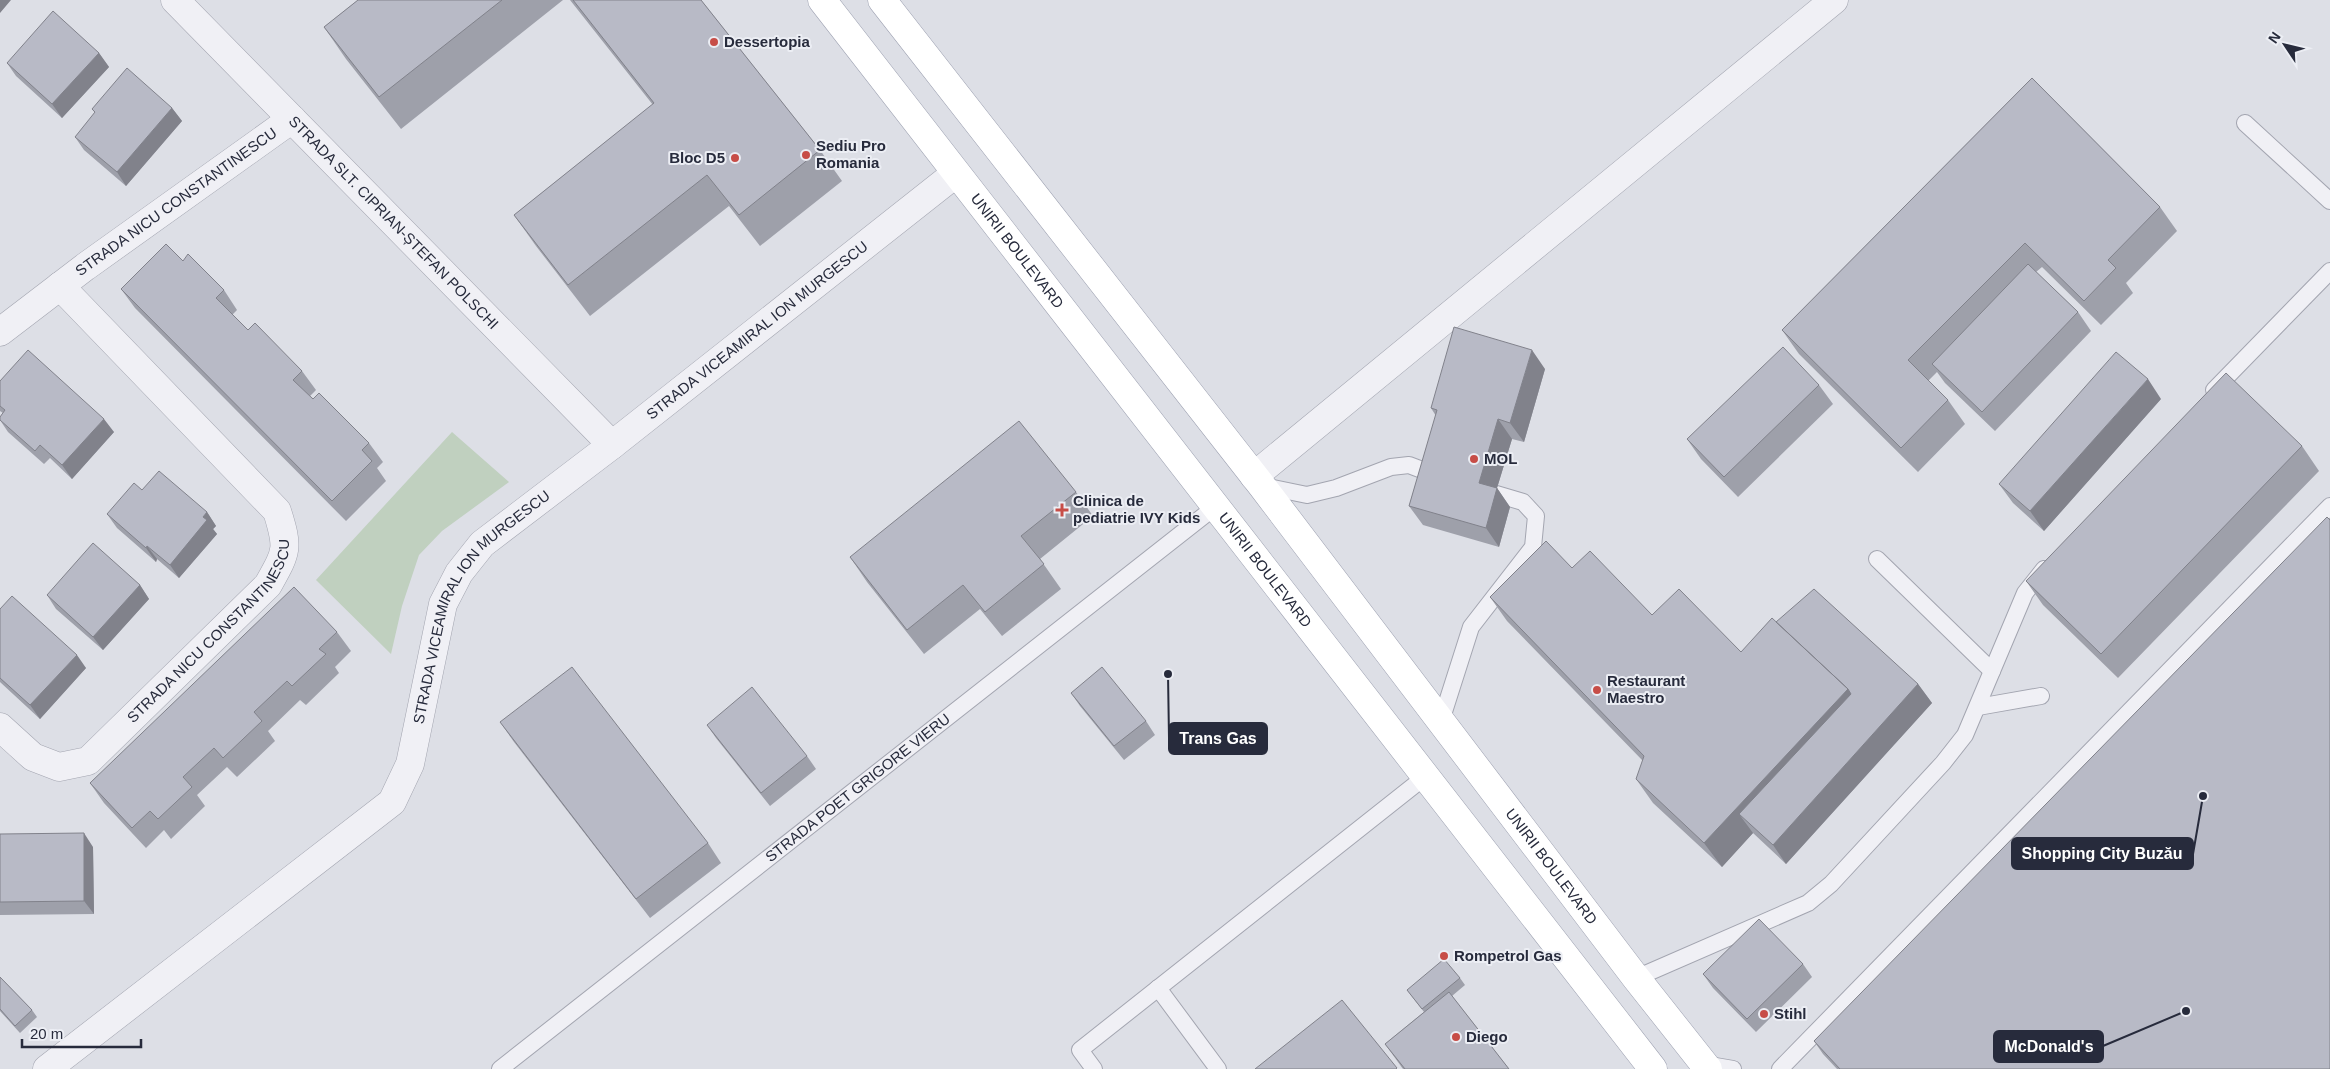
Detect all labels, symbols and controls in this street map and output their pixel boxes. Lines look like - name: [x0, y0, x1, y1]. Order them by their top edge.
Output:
- north arrow: [2260, 20, 2310, 70]
- text: N: [2265, 29, 2284, 46]
- place label: Dessertopia: [724, 33, 811, 50]
- marker: Dessertopia: [708, 36, 720, 48]
- street label: STRADA SLT. CIPRIAN-ȘTEFAN POLSCHI: [286, 112, 502, 332]
- street label: STRADA NICU CONSTANTINESCU: [72, 124, 280, 279]
- place label: Sediu Pro Romania: [816, 137, 886, 171]
- place label: Bloc D5: [669, 149, 725, 166]
- marker: Sediu Pro Romania: [800, 149, 812, 161]
- marker: Bloc D5: [729, 152, 741, 164]
- street label: UNIRII BOULEVARD: [968, 190, 1068, 312]
- street label: STRADA VICEAMIRAL ION MURGESCU: [643, 237, 871, 423]
- place label: MOL: [1484, 450, 1517, 467]
- marker: MOL: [1468, 453, 1480, 465]
- street label: STRADA VICEAMIRAL ION MURGESCU: [409, 487, 553, 725]
- place label: Clinica de pediatrie IVY Kids: [1073, 492, 1200, 526]
- marker: Clinica de pediatrie IVY Kids: [1055, 503, 1069, 517]
- street label: UNIRII BOULEVARD: [1216, 509, 1316, 631]
- street label: STRADA NICU CONSTANTINESCU: [123, 539, 292, 726]
- place label: Restaurant Maestro: [1607, 672, 1685, 706]
- marker: Restaurant Maestro: [1591, 684, 1603, 696]
- street label: STRADA POET GRIGORE VIERU: [762, 710, 953, 865]
- callout: Trans Gas: [1169, 723, 1267, 754]
- text: Trans Gas: [1179, 730, 1257, 747]
- street label: UNIRII BOULEVARD: [1502, 805, 1601, 928]
- callout: Shopping City Buzău: [2012, 838, 2193, 869]
- text: Shopping City Buzău: [2022, 845, 2182, 862]
- place label: Rompetrol Gas: [1454, 947, 1562, 964]
- marker: Rompetrol Gas: [1438, 950, 1450, 962]
- place label: Stihl: [1774, 1005, 1807, 1022]
- marker: Stihl: [1758, 1008, 1770, 1020]
- scale bar: [22, 1016, 141, 1048]
- text: 20 m: [30, 1025, 63, 1042]
- place label: Diego: [1466, 1028, 1508, 1045]
- marker: Diego: [1450, 1031, 1462, 1043]
- callout: McDonald's: [1994, 1031, 2103, 1062]
- text: McDonald's: [2004, 1038, 2094, 1055]

